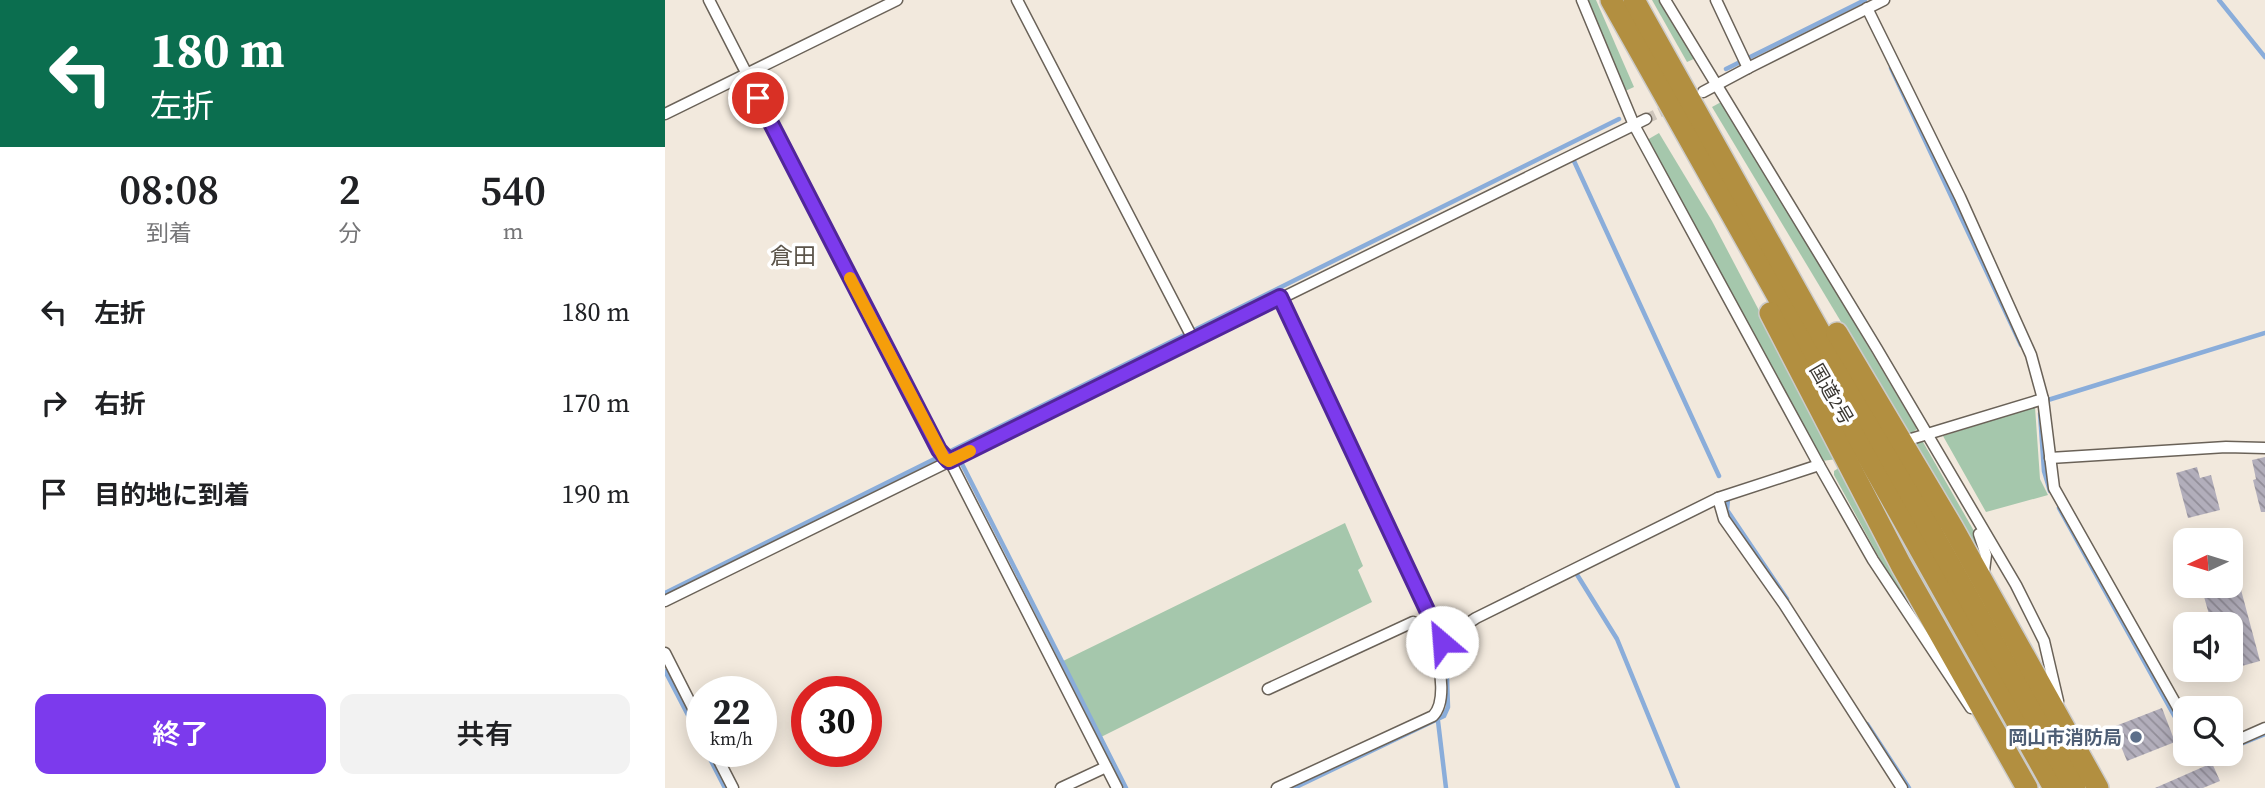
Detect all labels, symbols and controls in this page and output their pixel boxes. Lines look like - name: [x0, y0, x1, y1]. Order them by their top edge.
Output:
- text: 180 m: [150, 16, 285, 83]
- icon: left: [35, 28, 126, 119]
- pin: [728, 68, 788, 128]
- icon: arrive: [739, 79, 777, 117]
- text: 左折: [150, 84, 214, 128]
- text: 08:08: [119, 160, 219, 218]
- text: 2: [339, 160, 361, 218]
- text: 540: [480, 161, 546, 219]
- text: m: [503, 215, 523, 247]
- text: 到着: [146, 217, 192, 249]
- text: 分: [338, 217, 361, 249]
- district label: 倉田: [770, 240, 816, 272]
- icon: left: [35, 293, 73, 331]
- text: 180 m: [562, 294, 630, 330]
- text: 左折: [94, 295, 146, 331]
- street label: 国道2号: [1804, 359, 1860, 429]
- icon: right: [35, 384, 73, 422]
- text: 170 m: [562, 385, 630, 421]
- text: 右折: [94, 386, 146, 422]
- icon: arrive: [35, 475, 73, 513]
- text: 190 m: [562, 476, 630, 512]
- text: 目的地に到着: [94, 477, 250, 513]
- north arrow: [2173, 528, 2243, 598]
- map controls: [2173, 528, 2243, 766]
- position arrow: [1405, 605, 1479, 679]
- button: sound: [2173, 612, 2243, 682]
- speed limit sign: 30: [791, 676, 882, 767]
- text: 22: [713, 688, 750, 736]
- button: 終了: [35, 694, 326, 774]
- button: 共有: [340, 694, 630, 774]
- button: search: [2173, 696, 2243, 766]
- place label: 岡山市消防局: [2008, 724, 2122, 750]
- text: km/h: [710, 726, 753, 751]
- marker: 岡山市消防局: [2128, 729, 2144, 745]

